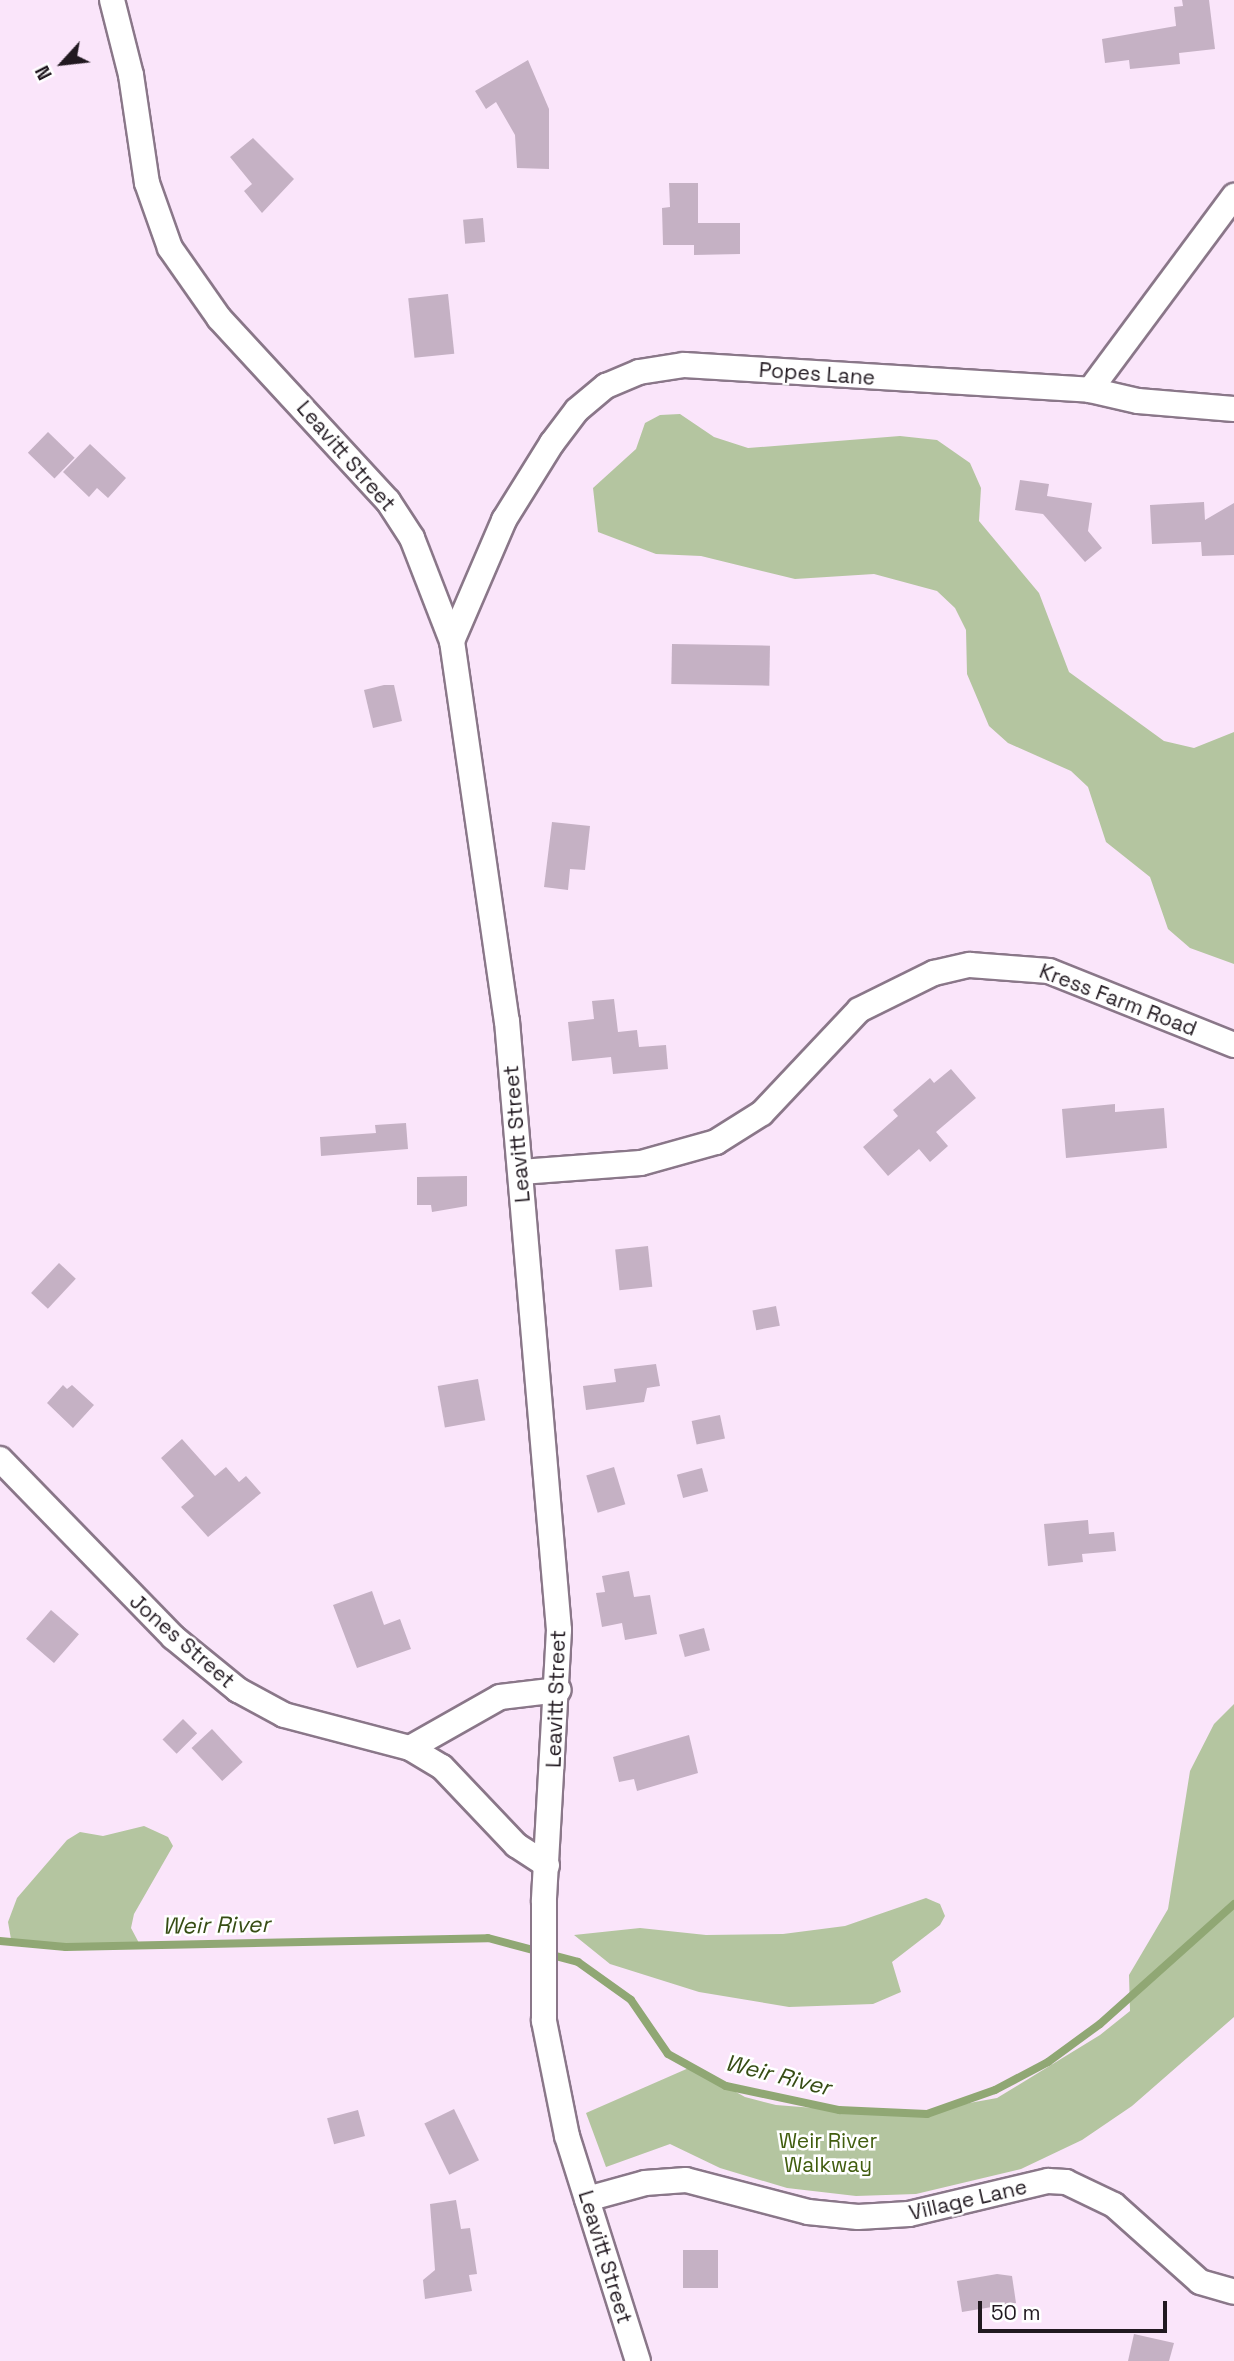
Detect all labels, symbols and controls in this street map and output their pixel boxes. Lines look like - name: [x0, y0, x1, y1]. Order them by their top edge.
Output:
- north arrow: [28, 28, 98, 98]
- text: N: [30, 61, 58, 84]
- street label: Popes Lane: [758, 357, 876, 391]
- street label: Leavitt Street: [291, 396, 401, 516]
- street label: Kress Farm Road: [1036, 958, 1200, 1042]
- street label: Leavitt Street: [498, 1064, 536, 1204]
- street label: Jones Street: [124, 1589, 240, 1693]
- street label: Leavitt Street: [541, 1630, 571, 1768]
- water label: Weir River: [162, 1910, 270, 1940]
- water label: Weir River: [722, 2049, 834, 2101]
- park label: Weir River Walkway: [779, 2128, 877, 2178]
- street label: Village Lane: [907, 2174, 1029, 2226]
- street label: Leavitt Street: [573, 2187, 637, 2327]
- scale bar: [982, 2288, 1171, 2332]
- text: 50 m: [991, 2299, 1041, 2326]

